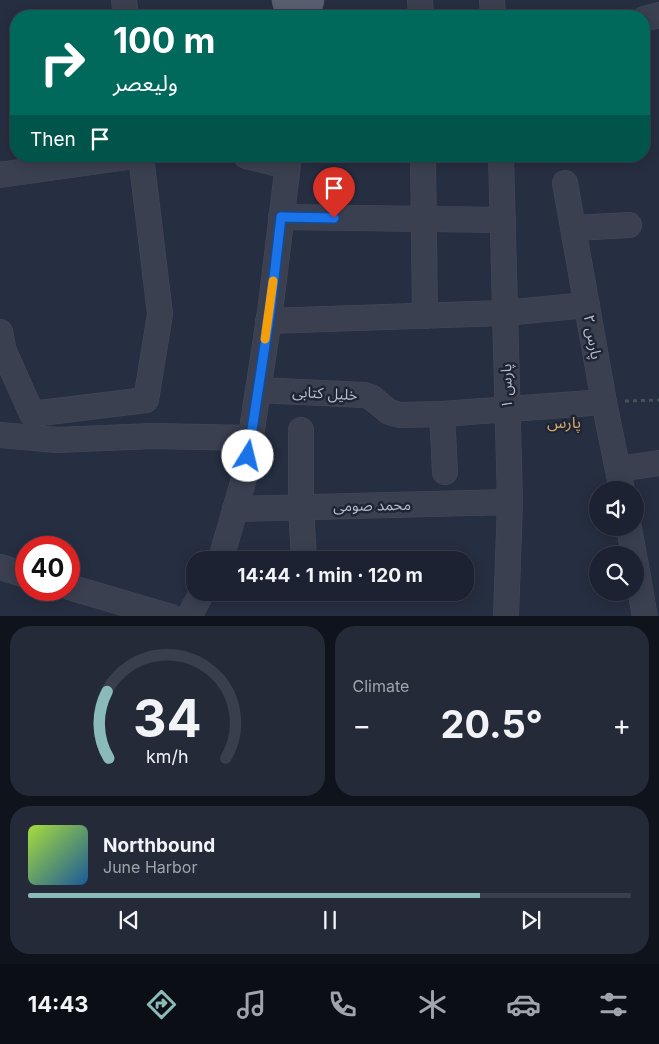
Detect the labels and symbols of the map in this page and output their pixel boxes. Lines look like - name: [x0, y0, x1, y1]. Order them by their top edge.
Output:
- pin: [313, 167, 355, 218]
- street label: پارس ۲: [579, 313, 606, 361]
- street label: پارس ۱: [496, 363, 517, 409]
- street label: خلیل کتابی: [292, 382, 358, 404]
- district label: پارس: [547, 412, 581, 433]
- position arrow: [221, 429, 273, 481]
- street label: محمد صومی: [333, 495, 411, 515]
- speed limit sign: 40: [15, 536, 80, 601]

